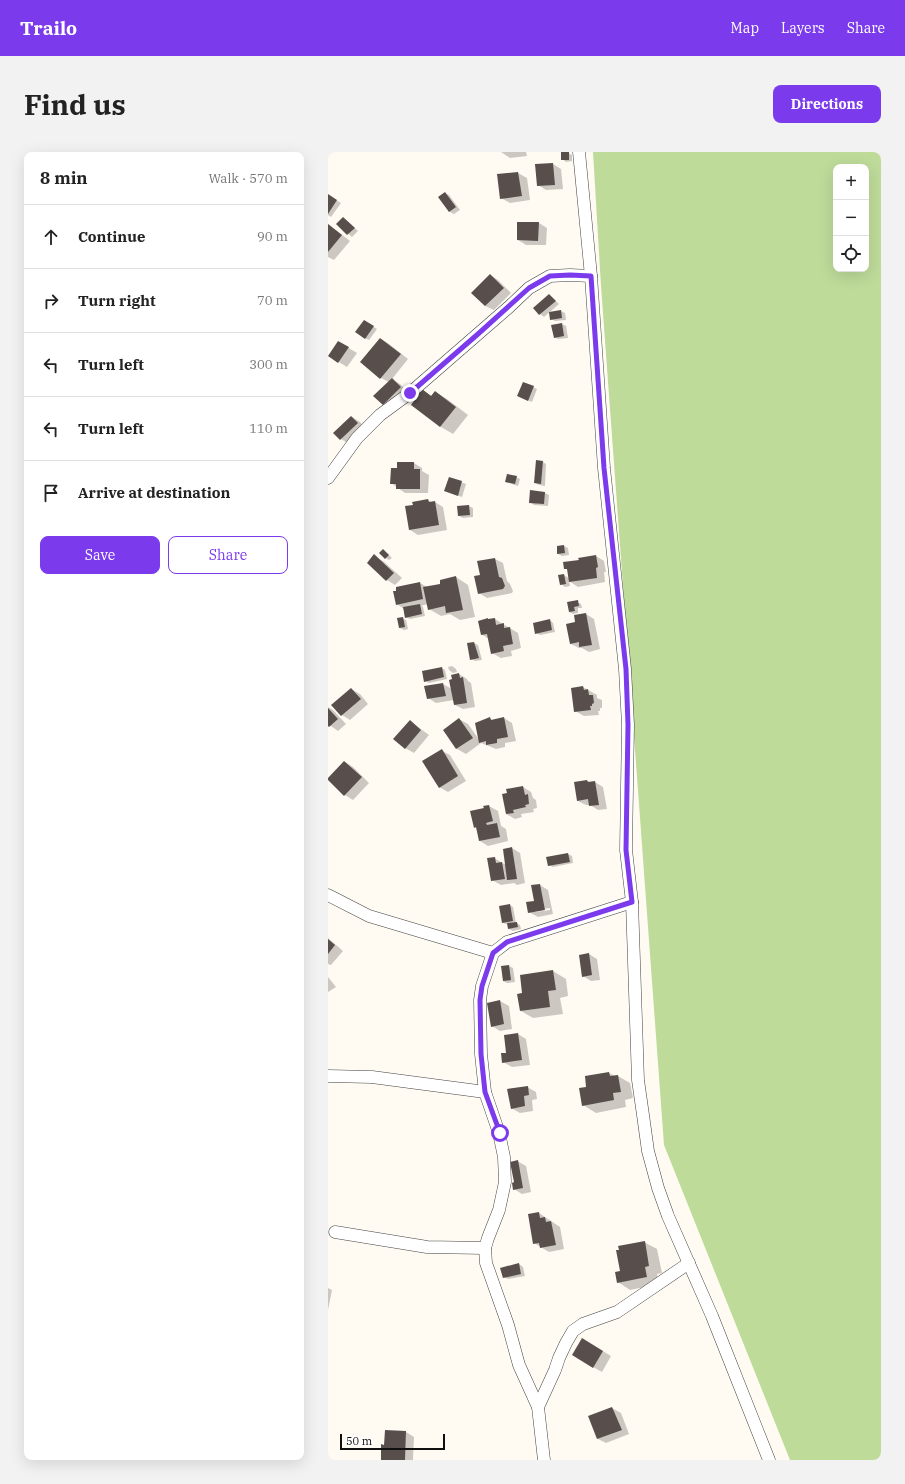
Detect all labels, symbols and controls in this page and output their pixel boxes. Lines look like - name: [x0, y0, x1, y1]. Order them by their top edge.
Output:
- text: Trailo: [20, 16, 77, 40]
- text: Map: [731, 19, 759, 37]
- text: Layers: [781, 19, 825, 37]
- text: Share: [847, 19, 885, 37]
- button: Directions: [773, 85, 881, 123]
- text: Find us: [24, 86, 126, 123]
- map controls: [833, 164, 869, 272]
- button: +: [833, 164, 869, 200]
- text: 8 min: [40, 167, 88, 189]
- text: Walk · 570 m: [209, 170, 288, 187]
- button: −: [833, 200, 869, 236]
- icon: ahead: [40, 226, 62, 248]
- text: Continue: [78, 227, 145, 246]
- text: 90 m: [257, 228, 288, 245]
- button: locate: [833, 236, 869, 272]
- icon: right: [40, 290, 62, 312]
- text: Turn right: [78, 291, 156, 310]
- text: 70 m: [257, 292, 288, 309]
- icon: left: [40, 354, 62, 376]
- text: Turn left: [78, 355, 144, 374]
- text: 300 m: [249, 356, 288, 373]
- route end: [401, 384, 419, 402]
- icon: left: [40, 418, 62, 440]
- text: Turn left: [78, 419, 144, 438]
- text: 110 m: [249, 420, 288, 437]
- icon: arrive: [40, 482, 62, 504]
- text: Arrive at destination: [78, 483, 230, 502]
- button: Save: [40, 536, 160, 574]
- button: Share: [168, 536, 288, 574]
- route start: [491, 1124, 509, 1142]
- scale bar: [340, 1432, 445, 1451]
- text: 50 m: [346, 1434, 372, 1448]

